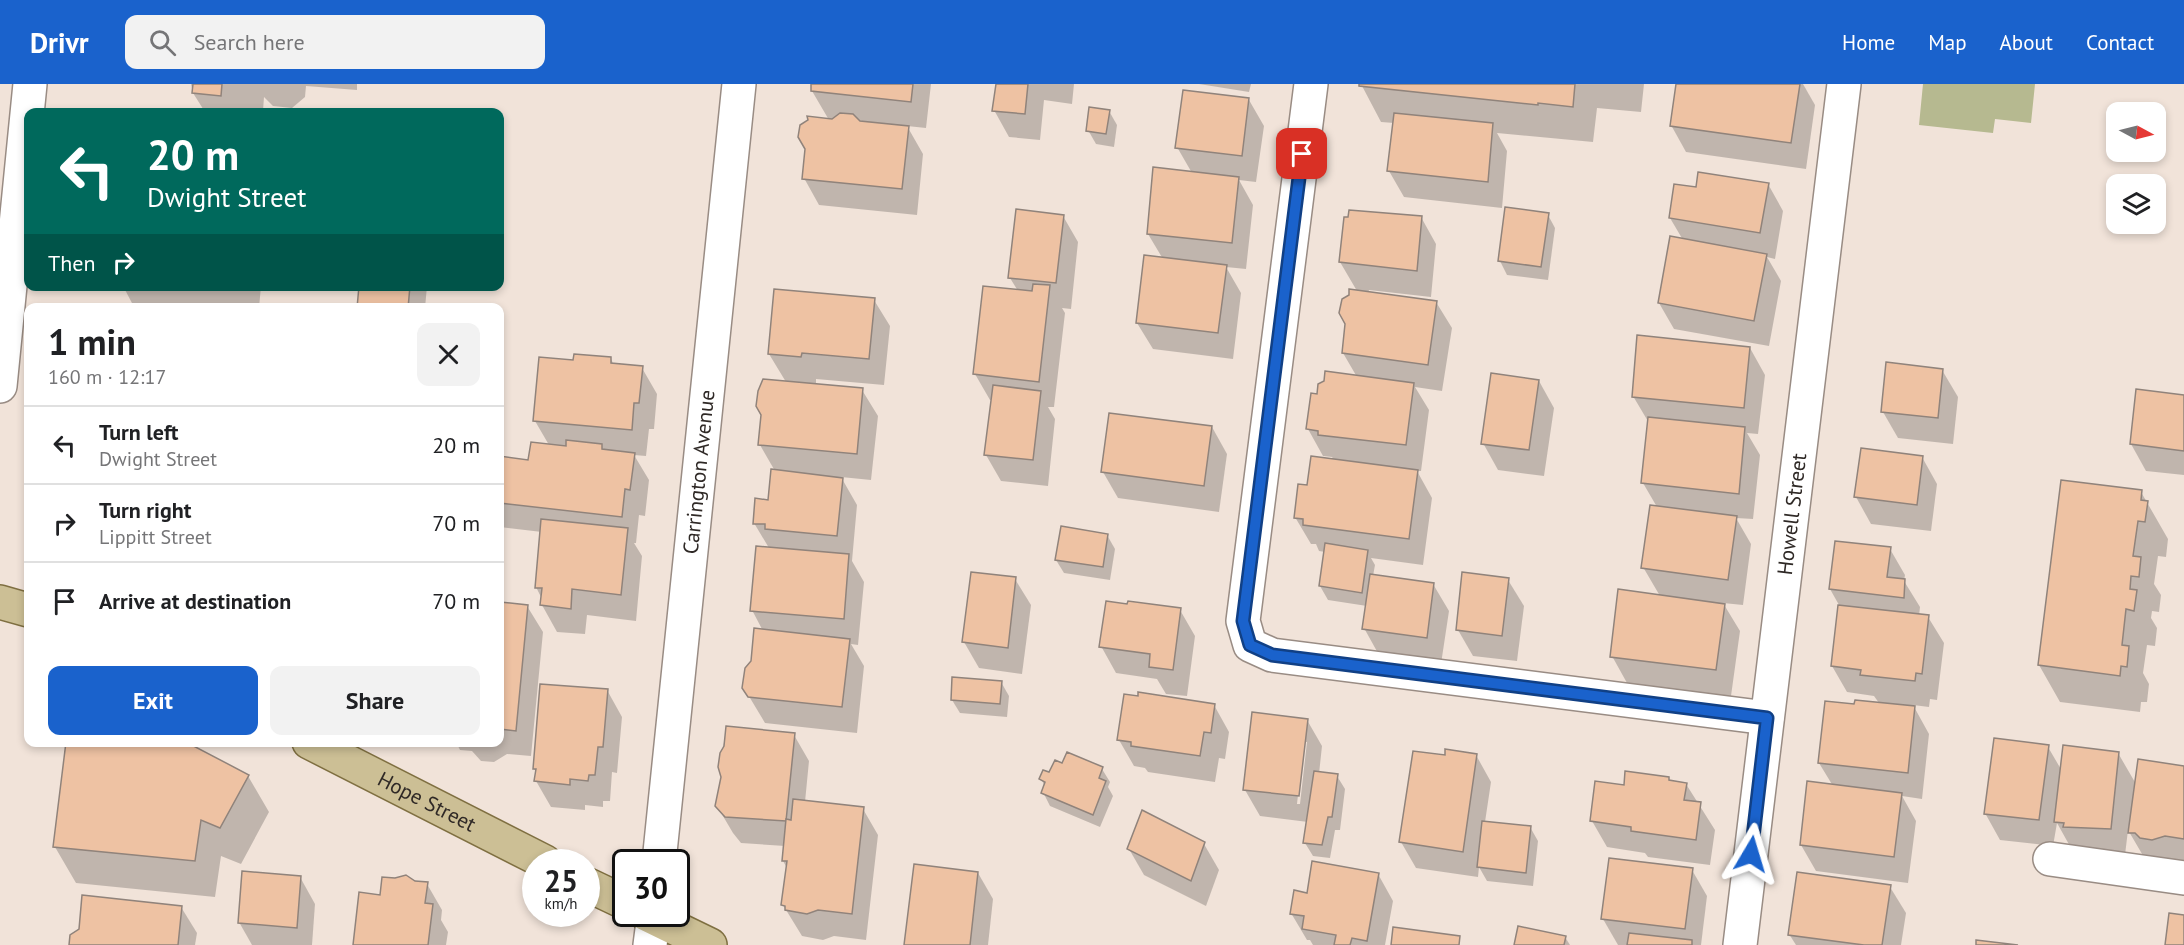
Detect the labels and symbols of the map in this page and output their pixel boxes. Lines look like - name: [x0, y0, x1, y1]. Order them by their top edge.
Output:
- north arrow: [2106, 102, 2166, 162]
- pin: [1276, 128, 1327, 179]
- street label: Carrington Avenue: [677, 389, 720, 555]
- street label: Howell Street: [1771, 452, 1812, 577]
- street label: Hope Street: [373, 765, 481, 838]
- position arrow: [1719, 822, 1783, 886]
- speed limit sign: 30: [612, 849, 690, 927]

